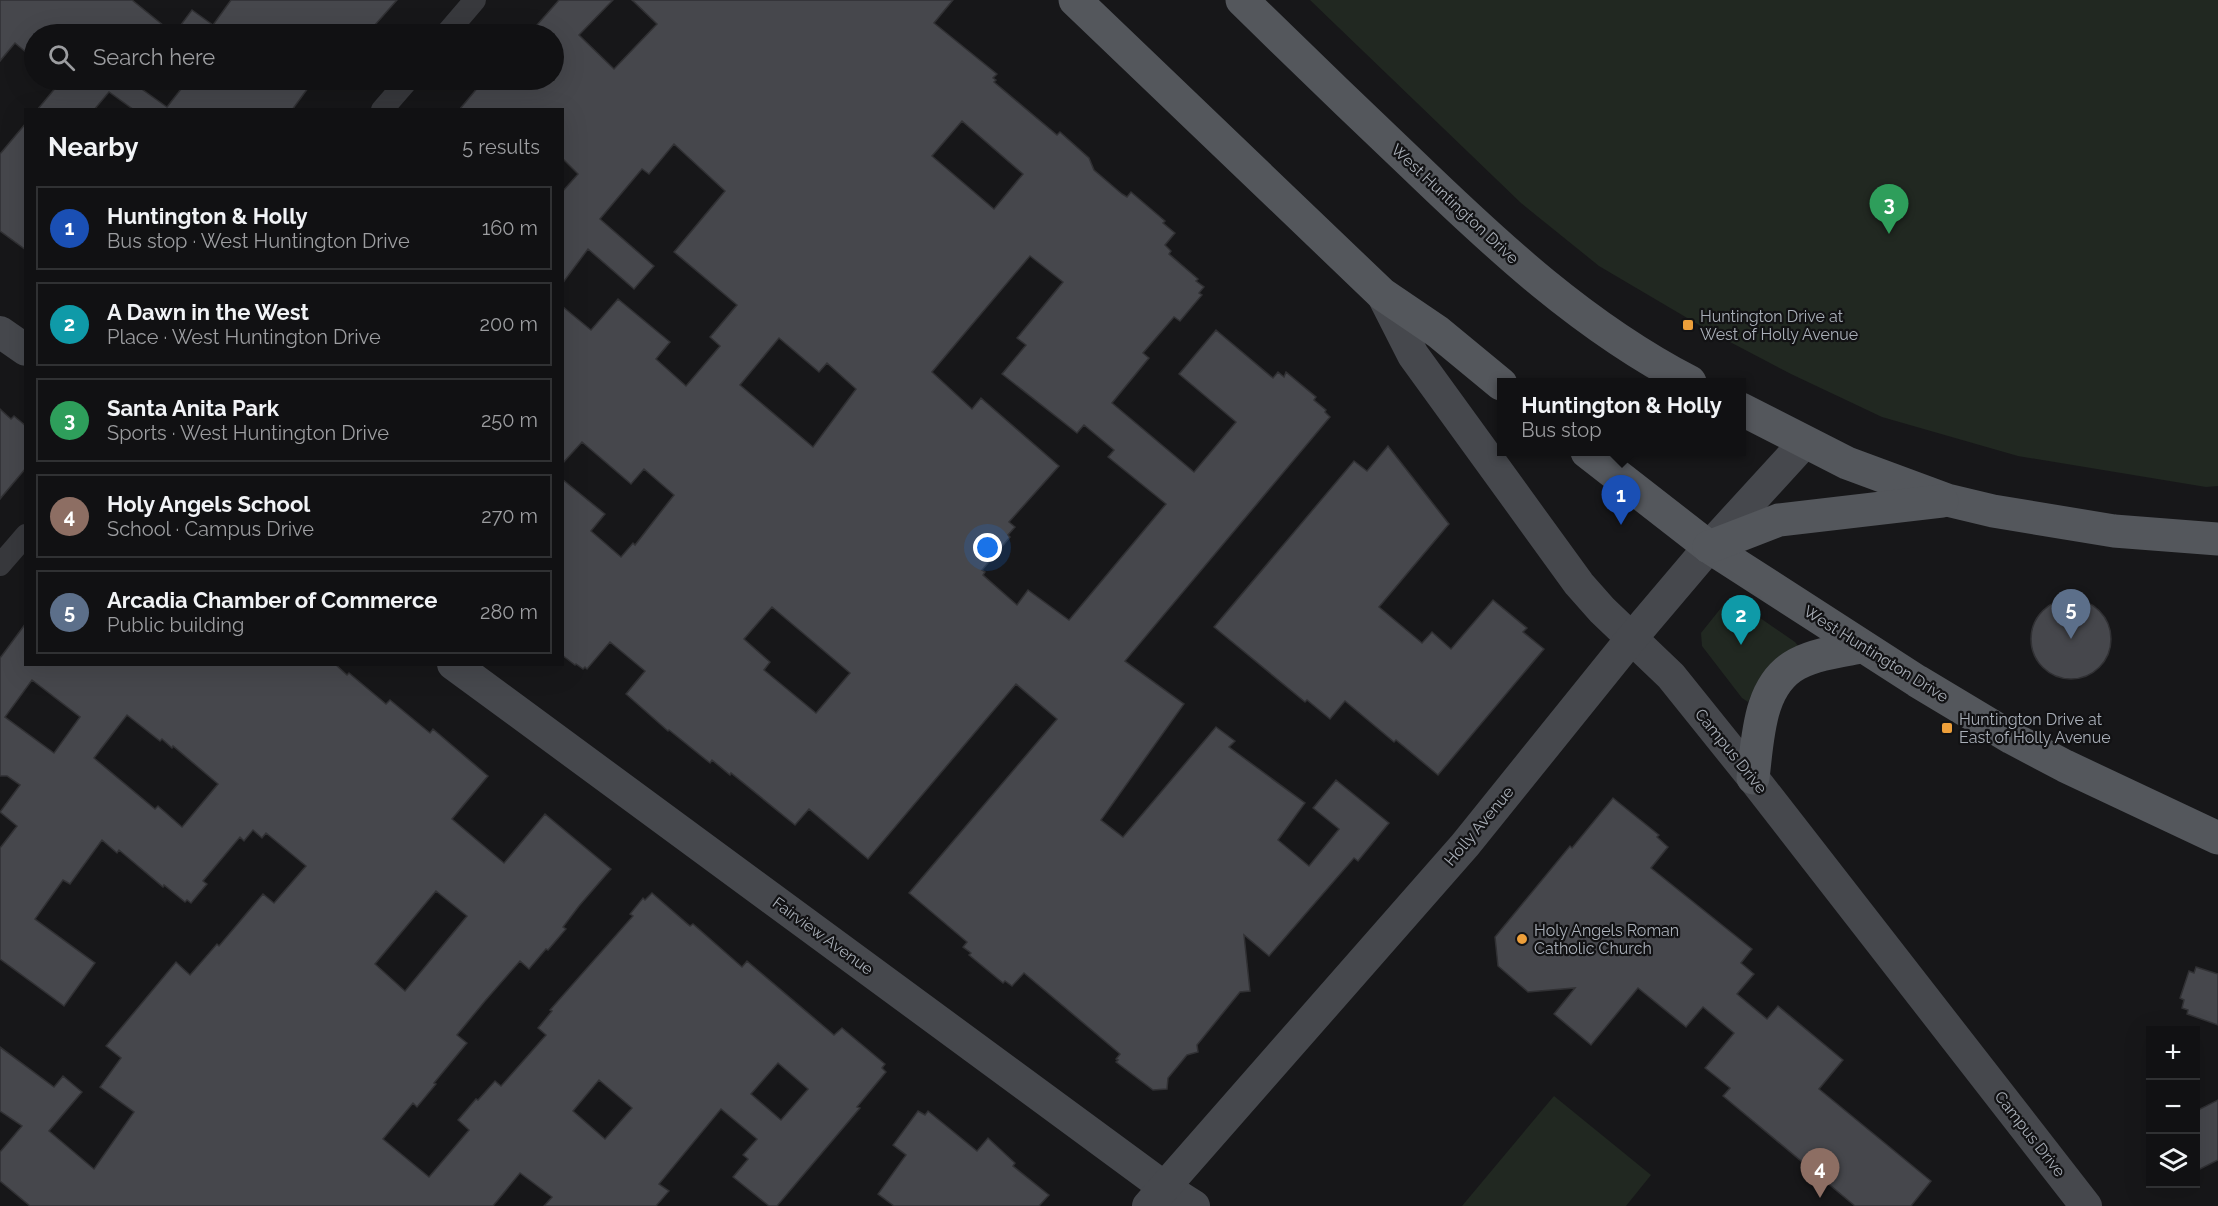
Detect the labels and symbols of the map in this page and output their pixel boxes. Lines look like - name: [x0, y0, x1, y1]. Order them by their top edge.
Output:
- street label: West Huntington Drive: [1387, 140, 1523, 268]
- pin: 3: [1870, 184, 1908, 234]
- place label: Huntington Drive at West of Holly Avenue: [1700, 307, 1858, 344]
- marker: Huntington Drive at West of Holly Avenue: [1681, 318, 1695, 332]
- pin: 1: [1602, 476, 1640, 525]
- your location: [973, 533, 1002, 562]
- pin: 5: [2052, 590, 2090, 639]
- pin: 2: [1722, 596, 1760, 645]
- street label: West Huntington Drive: [1800, 602, 1952, 706]
- street label: Campus Drive: [1691, 705, 1771, 797]
- place label: Huntington Drive at East of Holly Avenue: [1959, 710, 2111, 747]
- marker: Huntington Drive at East of Holly Avenue: [1940, 721, 1954, 735]
- street label: Holly Avenue: [1440, 783, 1518, 869]
- street label: Fairview Avenue: [769, 893, 877, 979]
- place label: Holy Angels Roman Catholic Church: [1534, 921, 1679, 958]
- marker: Holy Angels Roman Catholic Church: [1515, 932, 1529, 946]
- street label: Campus Drive: [1991, 1087, 2069, 1181]
- pin: 4: [1800, 1148, 1840, 1198]

